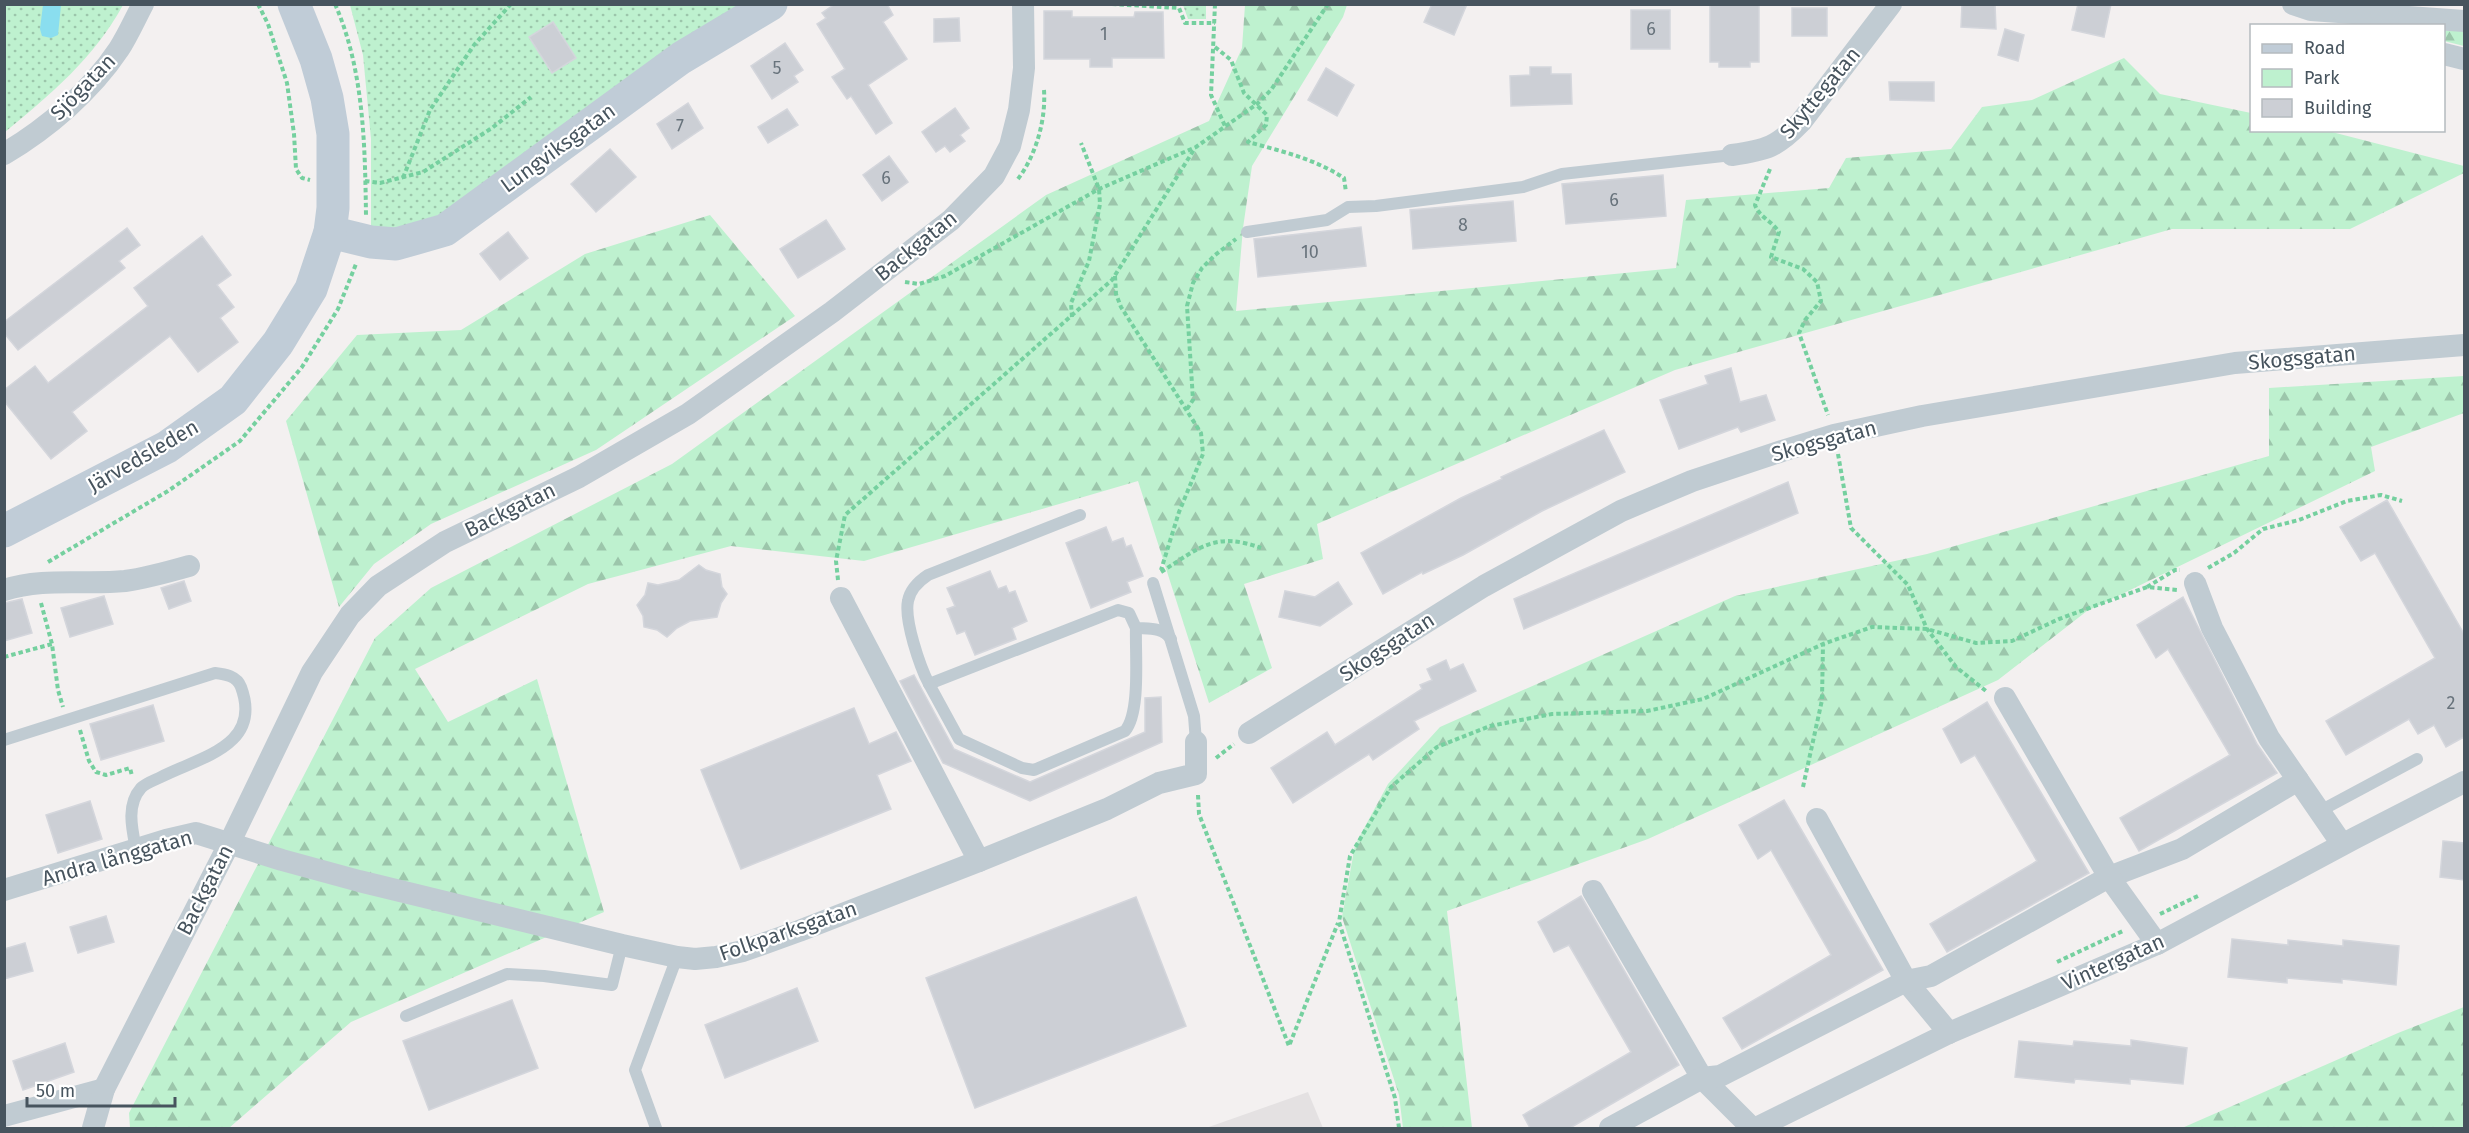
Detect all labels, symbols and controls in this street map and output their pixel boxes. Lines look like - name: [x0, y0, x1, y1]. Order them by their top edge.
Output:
- house number: 6: [1646, 18, 1656, 40]
- house number: 1: [1100, 23, 1108, 45]
- legend: [2250, 24, 2445, 132]
- text: Road: [2304, 37, 2346, 59]
- street label: Skyttegatan: [1774, 42, 1866, 144]
- street label: Sjögatan: [45, 48, 121, 126]
- house number: 5: [772, 57, 782, 79]
- text: Park: [2304, 67, 2340, 89]
- text: Building: [2304, 97, 2372, 119]
- street label: Lungviksgatan: [496, 98, 620, 198]
- house number: 7: [676, 115, 684, 137]
- house number: 6: [881, 167, 891, 189]
- house number: 6: [1609, 189, 1619, 211]
- street label: Backgatan: [870, 205, 962, 287]
- house number: 8: [1458, 214, 1468, 236]
- house number: 10: [1301, 241, 1319, 263]
- street label: Skogsgatan: [2247, 340, 2357, 376]
- street label: Järvedsleden: [83, 414, 203, 498]
- street label: Skogsgatan: [1768, 414, 1880, 468]
- street label: Backgatan: [460, 477, 560, 543]
- street label: Skogsgatan: [1335, 607, 1439, 687]
- house number: 2: [2447, 692, 2456, 714]
- street label: Andra långgatan: [39, 824, 195, 892]
- street label: Backgatan: [171, 840, 239, 940]
- street label: Folkparksgatan: [716, 895, 860, 967]
- street label: Vintergatan: [2058, 928, 2168, 996]
- scale bar: [27, 1070, 176, 1108]
- text: 50 m: [36, 1080, 75, 1102]

